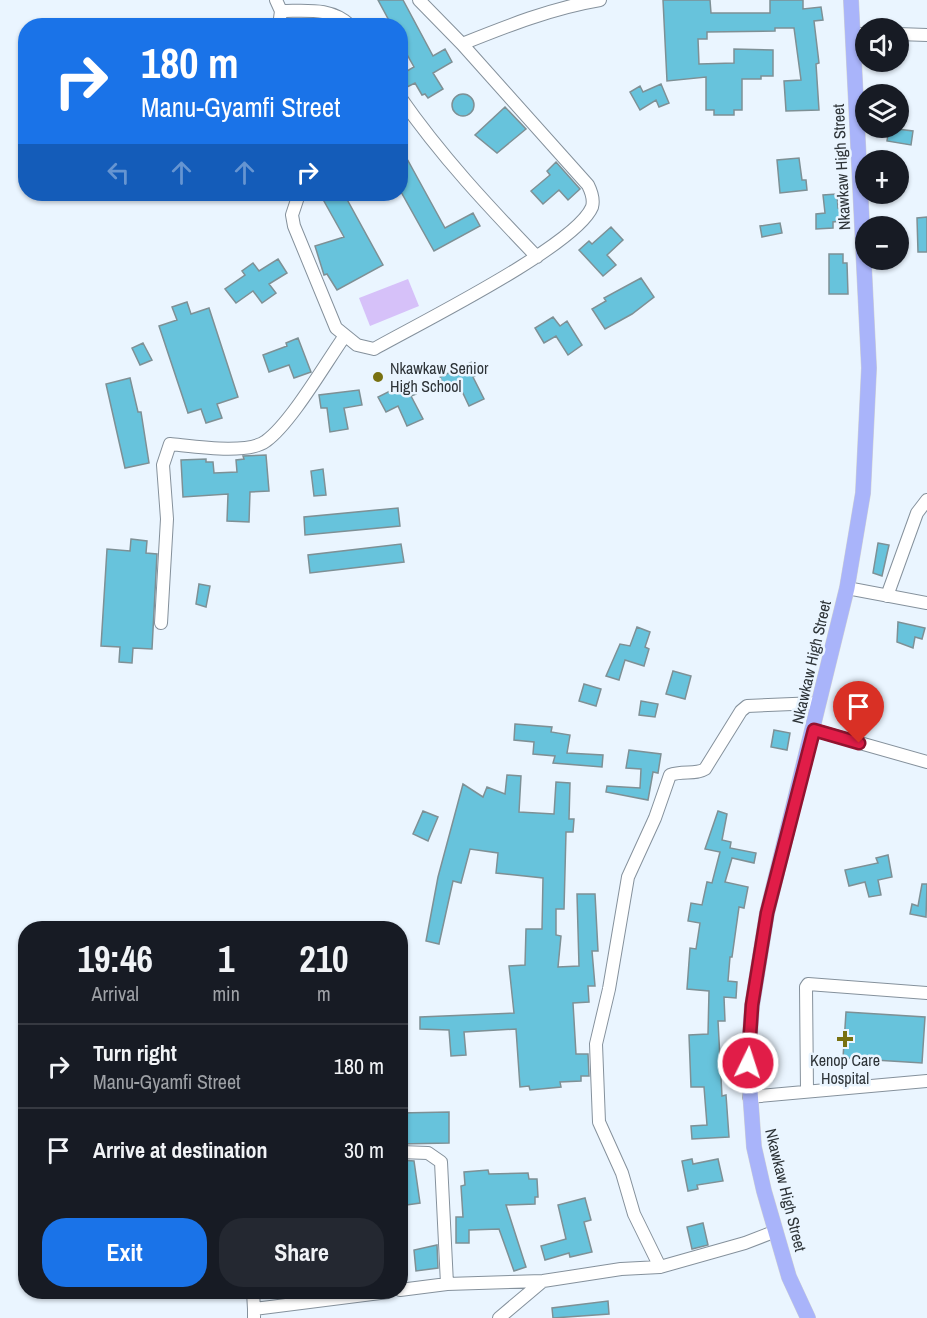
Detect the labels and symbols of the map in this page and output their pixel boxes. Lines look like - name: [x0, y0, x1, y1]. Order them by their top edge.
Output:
- street label: Nkawkaw High Street: [827, 103, 855, 231]
- place label: Nkawkaw Senior High School: [390, 357, 489, 397]
- marker: Nkawkaw Senior High School: [371, 370, 385, 384]
- street label: Nkawkaw High Street: [786, 598, 836, 726]
- pin: [833, 681, 884, 743]
- marker: Kenop Care Hospital: [836, 1030, 854, 1048]
- position arrow: [716, 1031, 780, 1095]
- place label: Kenop Care Hospital: [810, 1049, 880, 1089]
- street label: Nkawkaw High Street: [760, 1126, 812, 1254]

